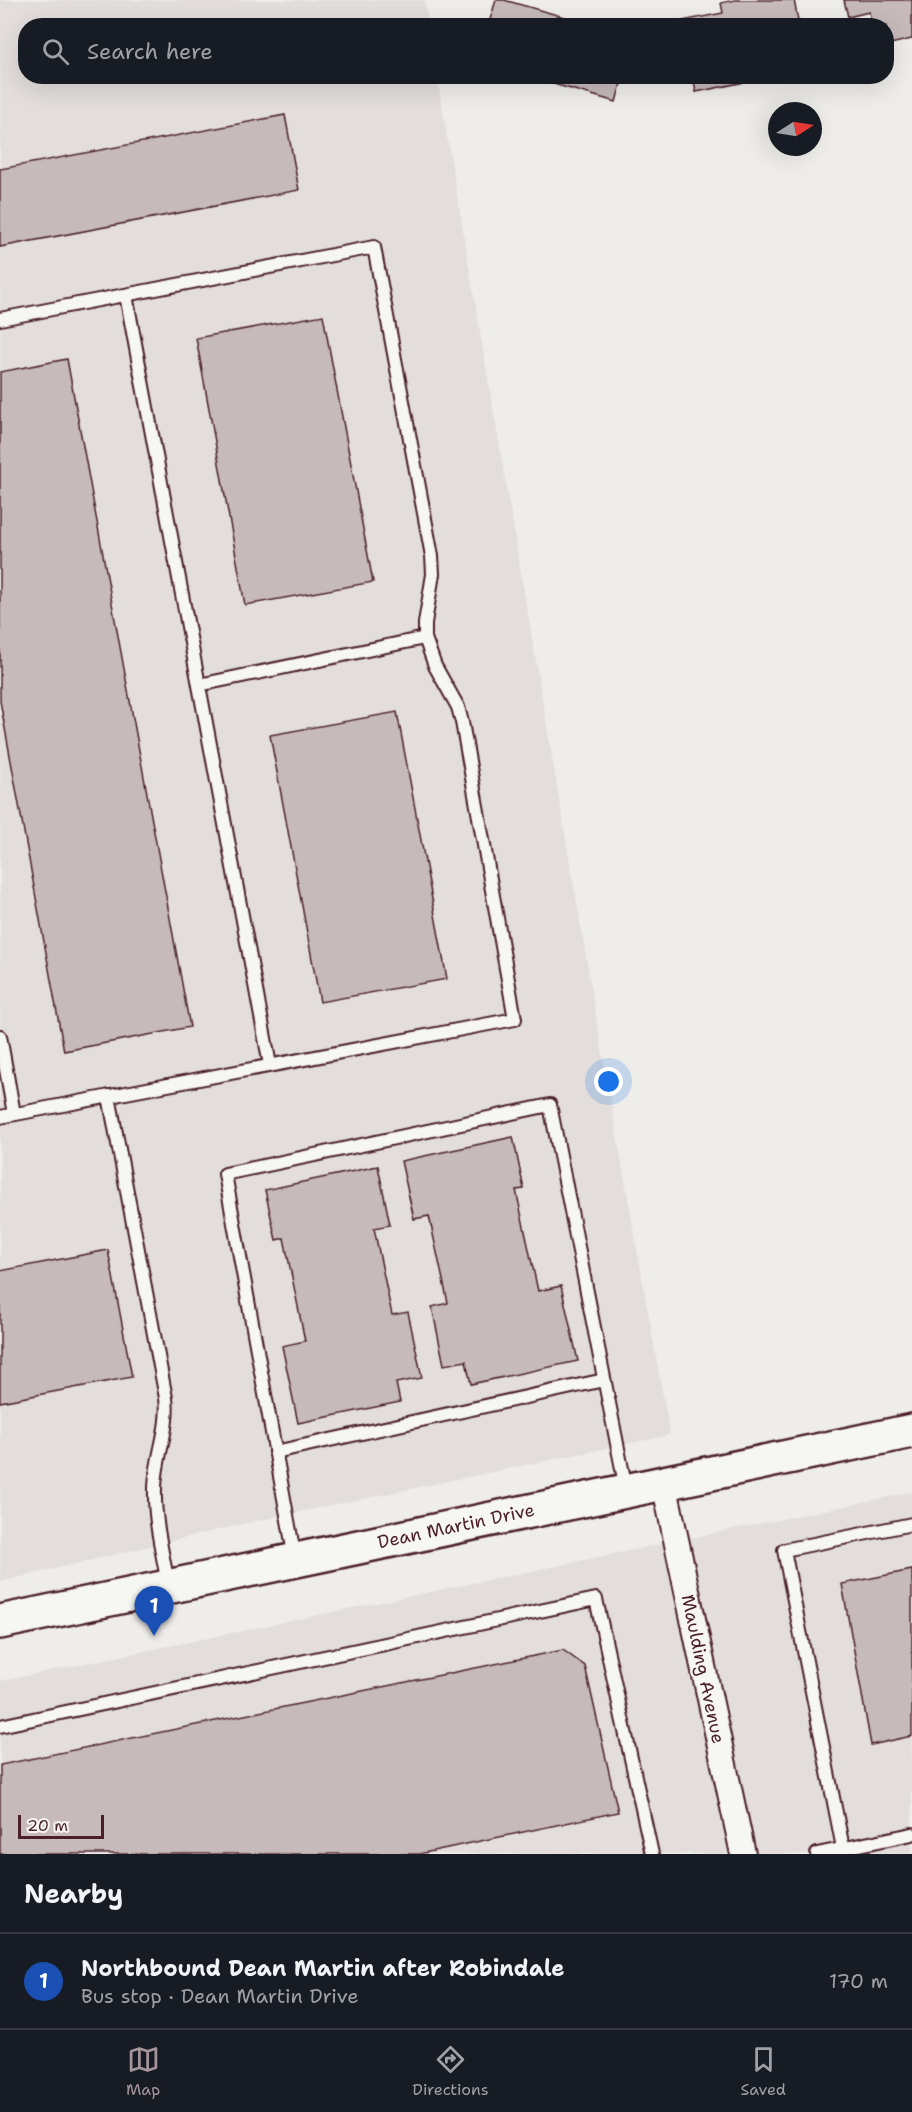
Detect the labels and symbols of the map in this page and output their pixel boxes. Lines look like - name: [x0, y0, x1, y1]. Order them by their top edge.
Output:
- north arrow: [768, 102, 822, 156]
- your location: [594, 1067, 623, 1096]
- street label: Dean Martin Drive: [375, 1498, 537, 1554]
- pin: 1: [134, 1586, 174, 1636]
- street label: Maulding Avenue: [676, 1592, 730, 1746]
- scale bar: [18, 1812, 104, 1840]

